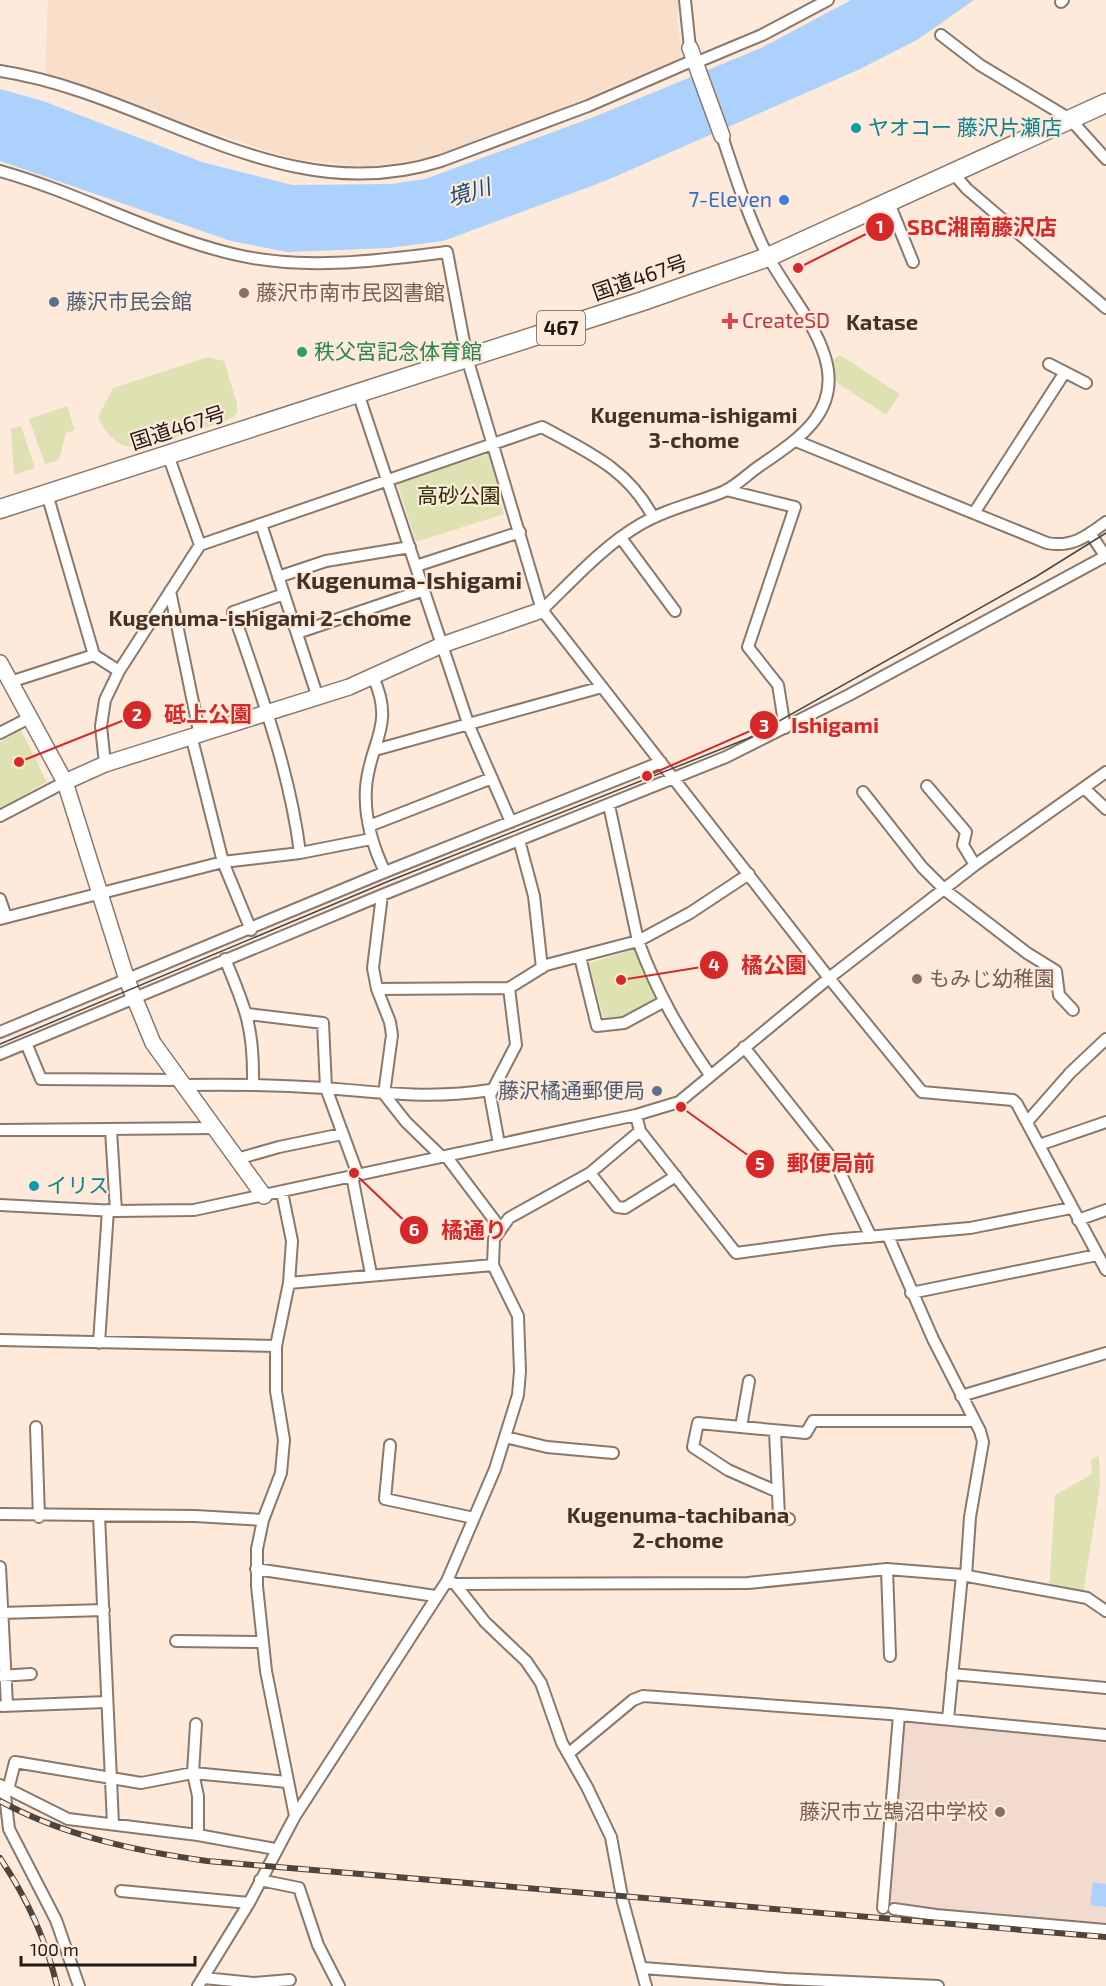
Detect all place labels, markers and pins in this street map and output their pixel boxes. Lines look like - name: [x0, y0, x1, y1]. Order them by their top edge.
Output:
- place label: ヤオコー 藤沢片瀬店: [868, 114, 1062, 139]
- marker: ヤオコー 藤沢片瀬店: [849, 121, 863, 135]
- place label: 7-Eleven: [689, 186, 772, 211]
- marker: 7-Eleven: [777, 193, 791, 207]
- callout: SBC湘南藤沢店: [865, 207, 1069, 247]
- place label: 藤沢市南市民図書館: [256, 279, 445, 304]
- marker: 藤沢市南市民図書館: [237, 286, 251, 300]
- place label: 藤沢市民会館: [66, 288, 192, 313]
- marker: 藤沢市民会館: [47, 295, 61, 309]
- place label: CreateSD: [742, 307, 830, 332]
- marker: CreateSD: [723, 314, 737, 328]
- place label: 秩父宮記念体育館: [314, 338, 482, 363]
- marker: 秩父宮記念体育館: [295, 345, 309, 359]
- callout: 砥上公園: [122, 695, 264, 735]
- callout: Ishigami: [749, 705, 891, 745]
- callout: 橘公園: [699, 945, 819, 985]
- place label: もみじ幼稚園: [929, 965, 1055, 990]
- marker: もみじ幼稚園: [910, 972, 924, 986]
- place label: 藤沢橘通郵便局: [498, 1077, 645, 1102]
- marker: 藤沢橘通郵便局: [650, 1084, 664, 1098]
- callout: 郵便局前: [745, 1144, 887, 1184]
- place label: イリス: [46, 1172, 109, 1197]
- marker: イリス: [27, 1179, 41, 1193]
- callout: 橘通り: [399, 1210, 519, 1250]
- place label: 藤沢市立鵠沼中学校: [799, 1798, 988, 1823]
- marker: 藤沢市立鵠沼中学校: [993, 1805, 1007, 1819]

